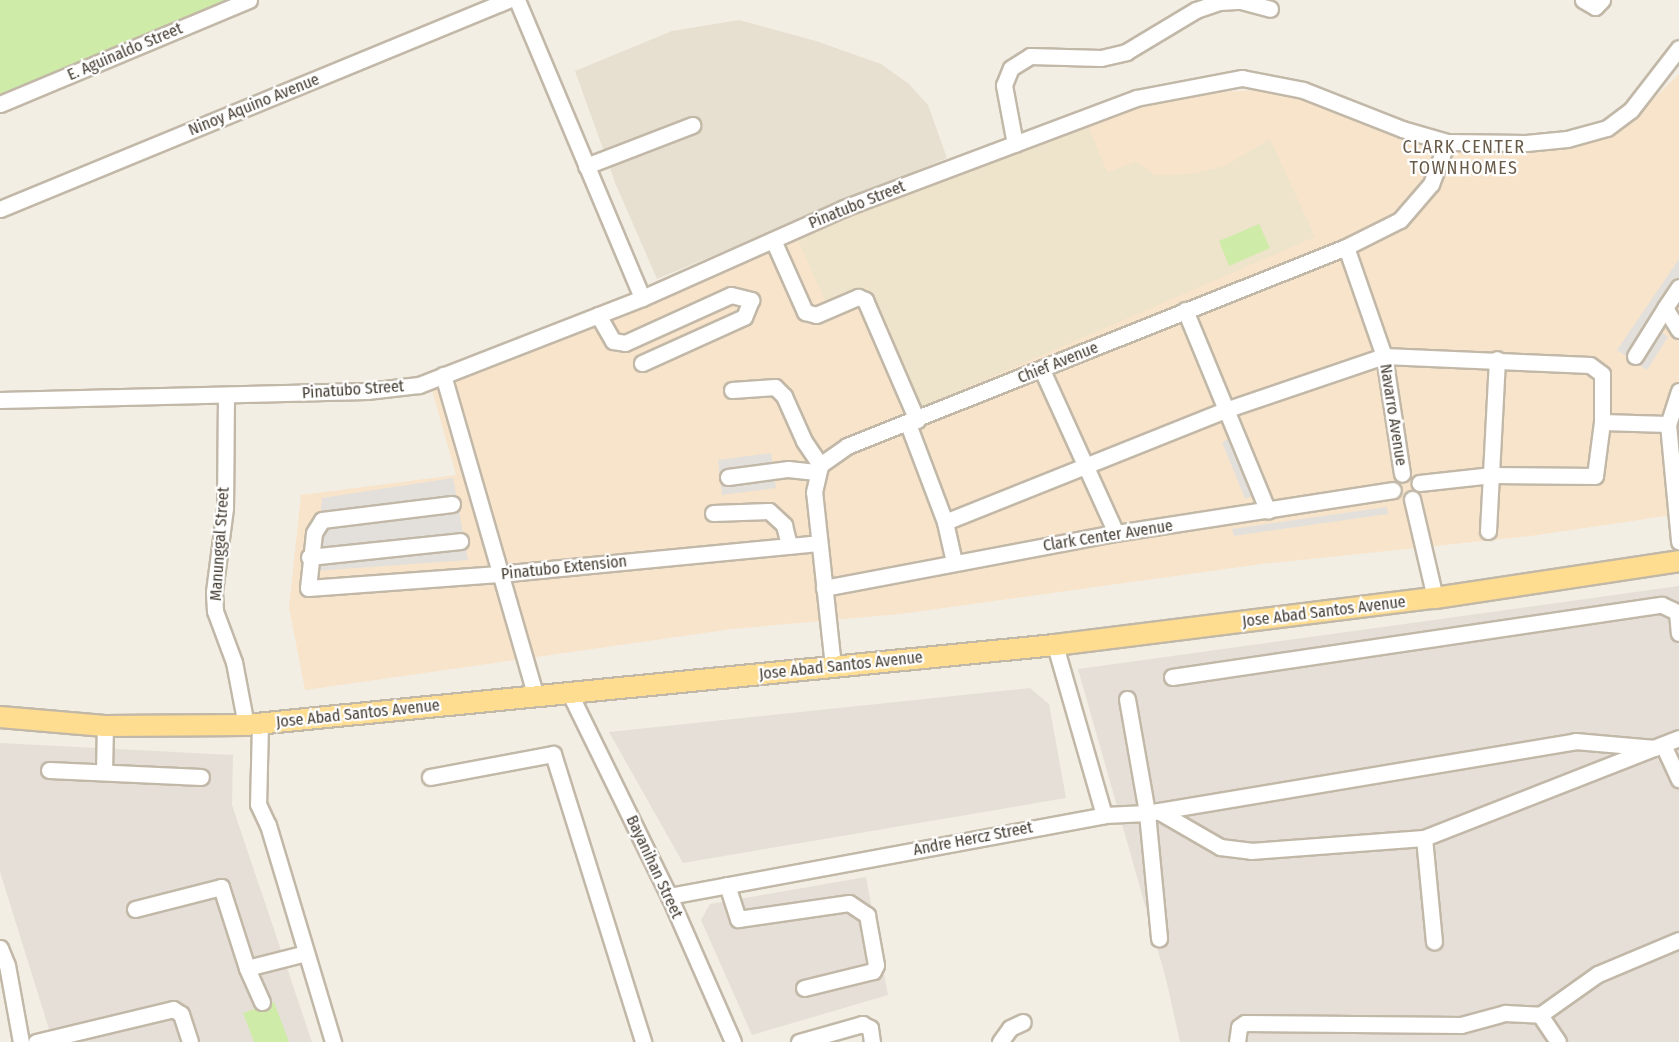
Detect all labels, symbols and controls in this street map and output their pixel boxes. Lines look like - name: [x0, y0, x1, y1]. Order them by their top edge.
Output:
- street label: E. Aguinaldo Street: [65, 19, 185, 85]
- street label: Ninoy Aquino Avenue: [186, 70, 322, 140]
- district label: CLARK CENTER TOWNHOMES: [1402, 137, 1526, 180]
- street label: Pinatubo Street: [806, 177, 908, 233]
- street label: Chief Avenue: [1015, 338, 1101, 388]
- street label: Navarro Avenue: [1375, 363, 1411, 467]
- street label: Pinatubo Street: [301, 377, 405, 403]
- street label: Manunggal Street: [206, 486, 234, 602]
- street label: Clark Center Avenue: [1042, 516, 1174, 556]
- street label: Pinatubo Extension: [500, 552, 628, 584]
- street label: Jose Abad Santos Avenue: [1241, 592, 1407, 632]
- street label: Jose Abad Santos Avenue: [758, 648, 924, 684]
- street label: Jose Abad Santos Avenue: [275, 696, 441, 732]
- street label: Bayanihan Street: [622, 812, 686, 922]
- street label: Andre Hercz Street: [912, 818, 1034, 860]

